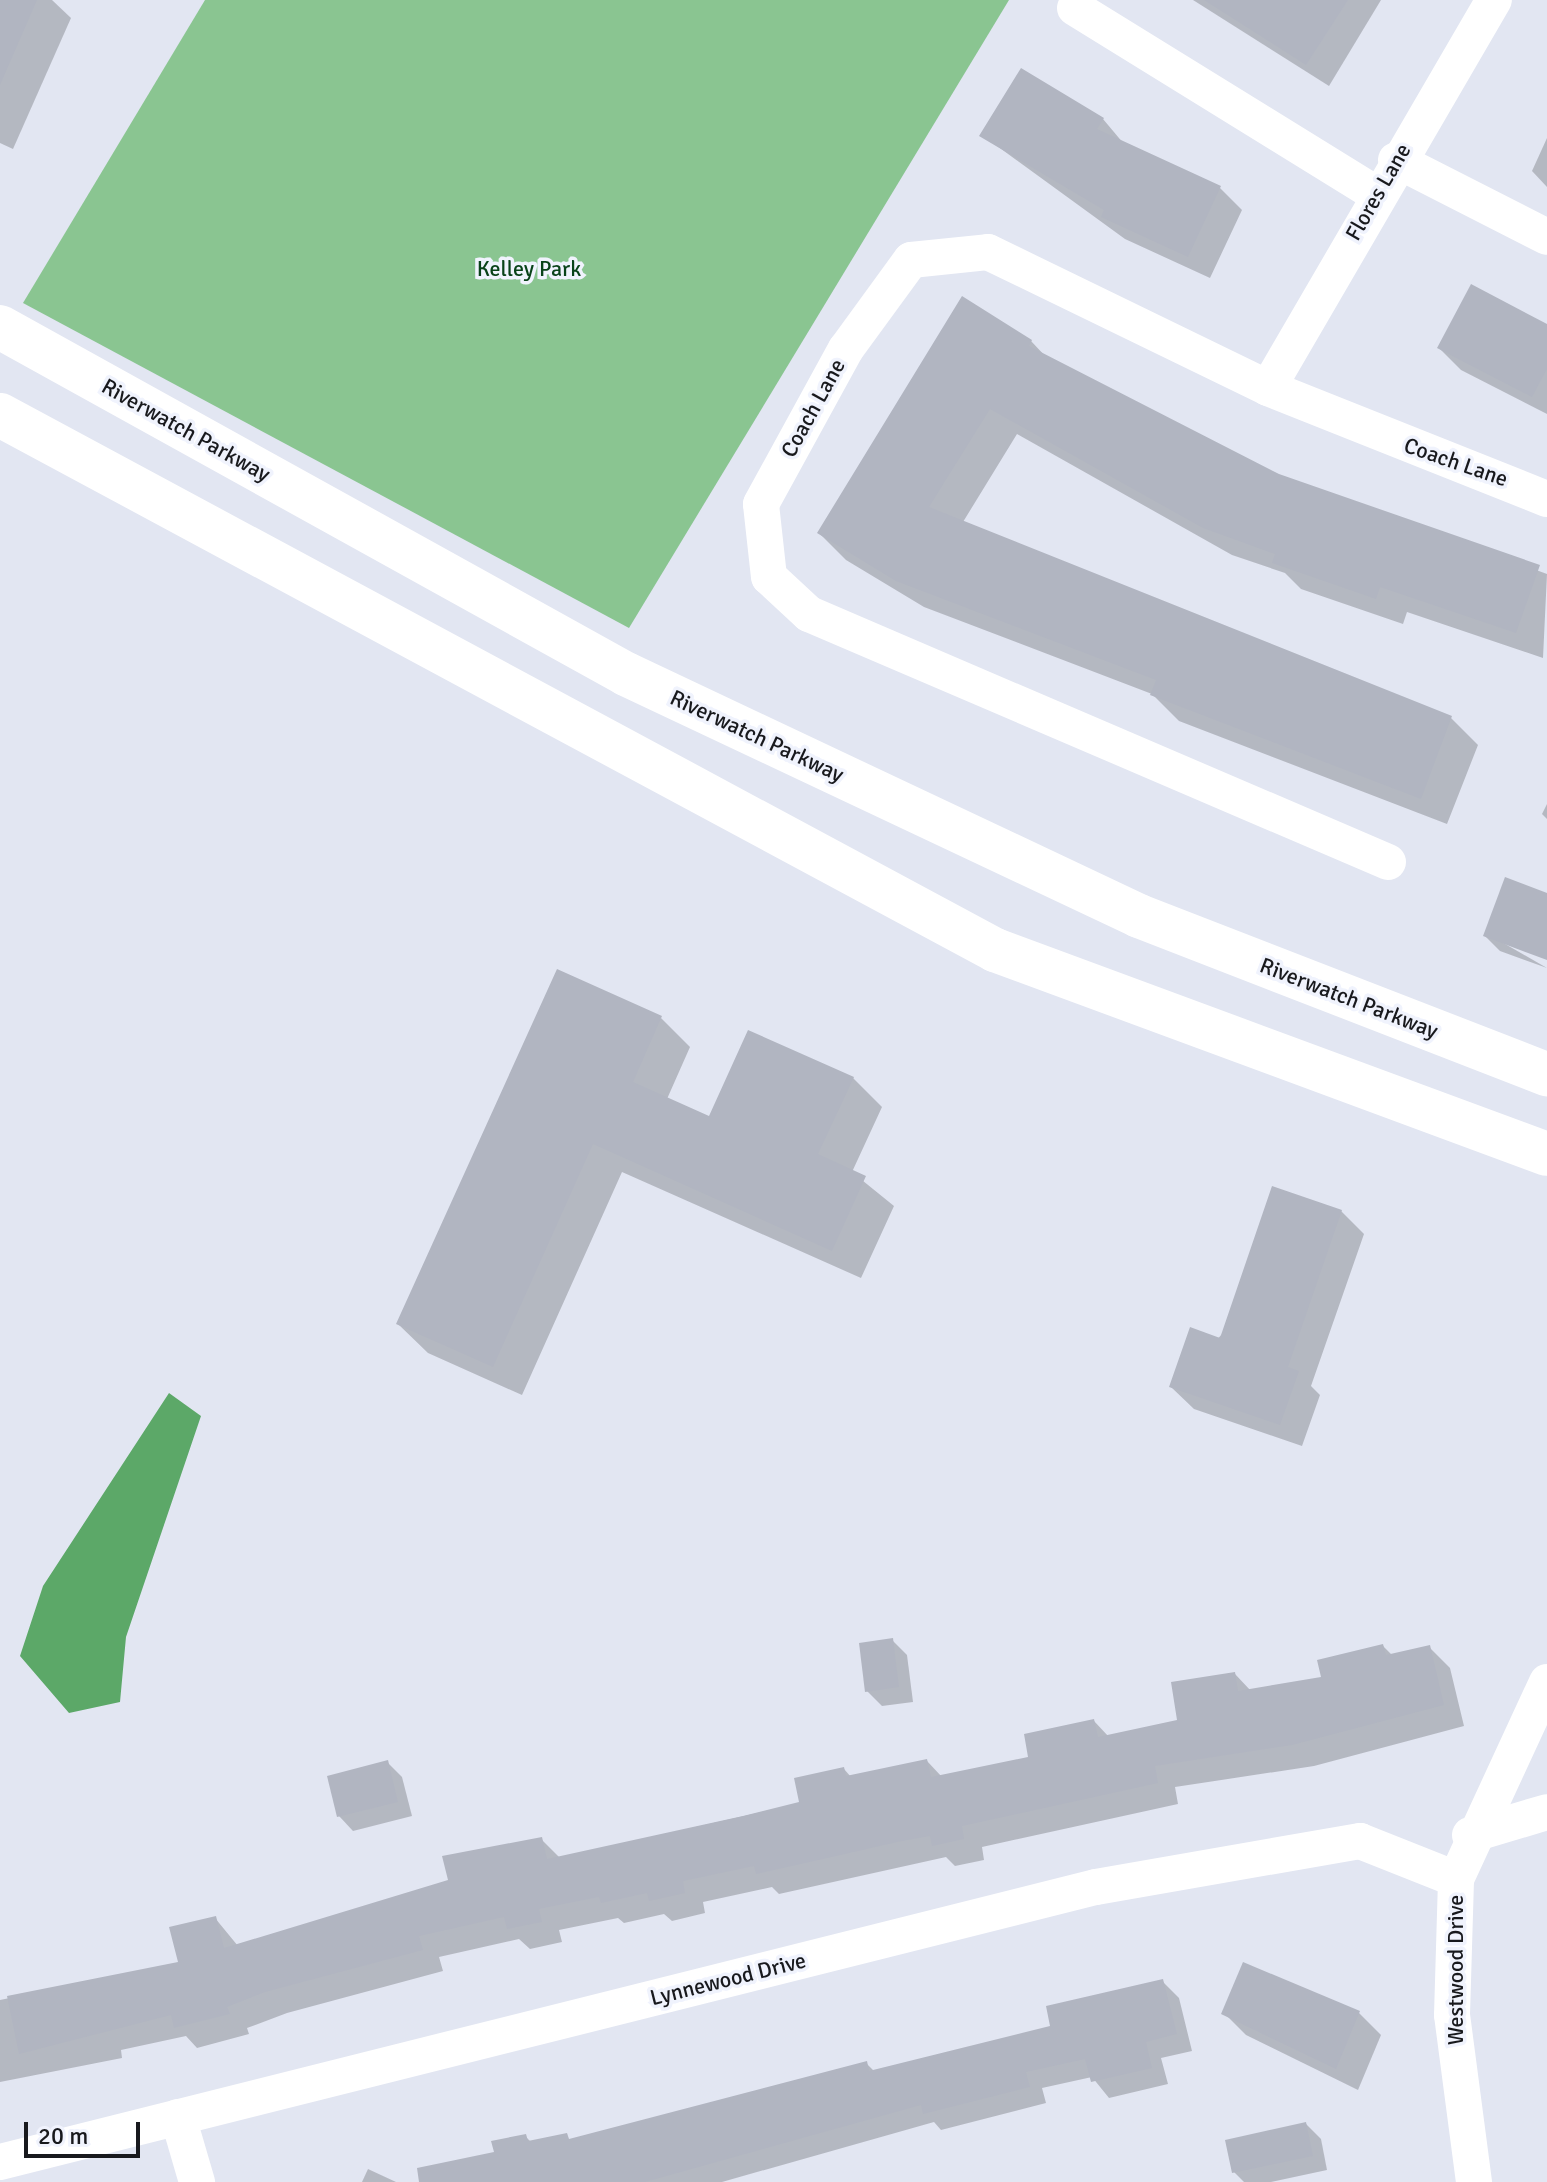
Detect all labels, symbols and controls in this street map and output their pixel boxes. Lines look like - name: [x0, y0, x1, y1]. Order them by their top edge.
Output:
- street label: Flores Lane: [1340, 139, 1416, 245]
- park label: Kelley Park: [477, 256, 581, 282]
- street label: Coach Lane: [775, 354, 851, 462]
- street label: Riverwatch Parkway: [97, 373, 275, 487]
- street label: Coach Lane: [1401, 432, 1511, 492]
- street label: Riverwatch Parkway: [666, 684, 848, 788]
- street label: Riverwatch Parkway: [1256, 952, 1442, 1044]
- street label: Westwood Drive: [1443, 1895, 1469, 2045]
- street label: Lynnewood Drive: [647, 1947, 809, 2011]
- scale bar: [28, 2106, 144, 2156]
- text: 20 m: [38, 2121, 88, 2151]

